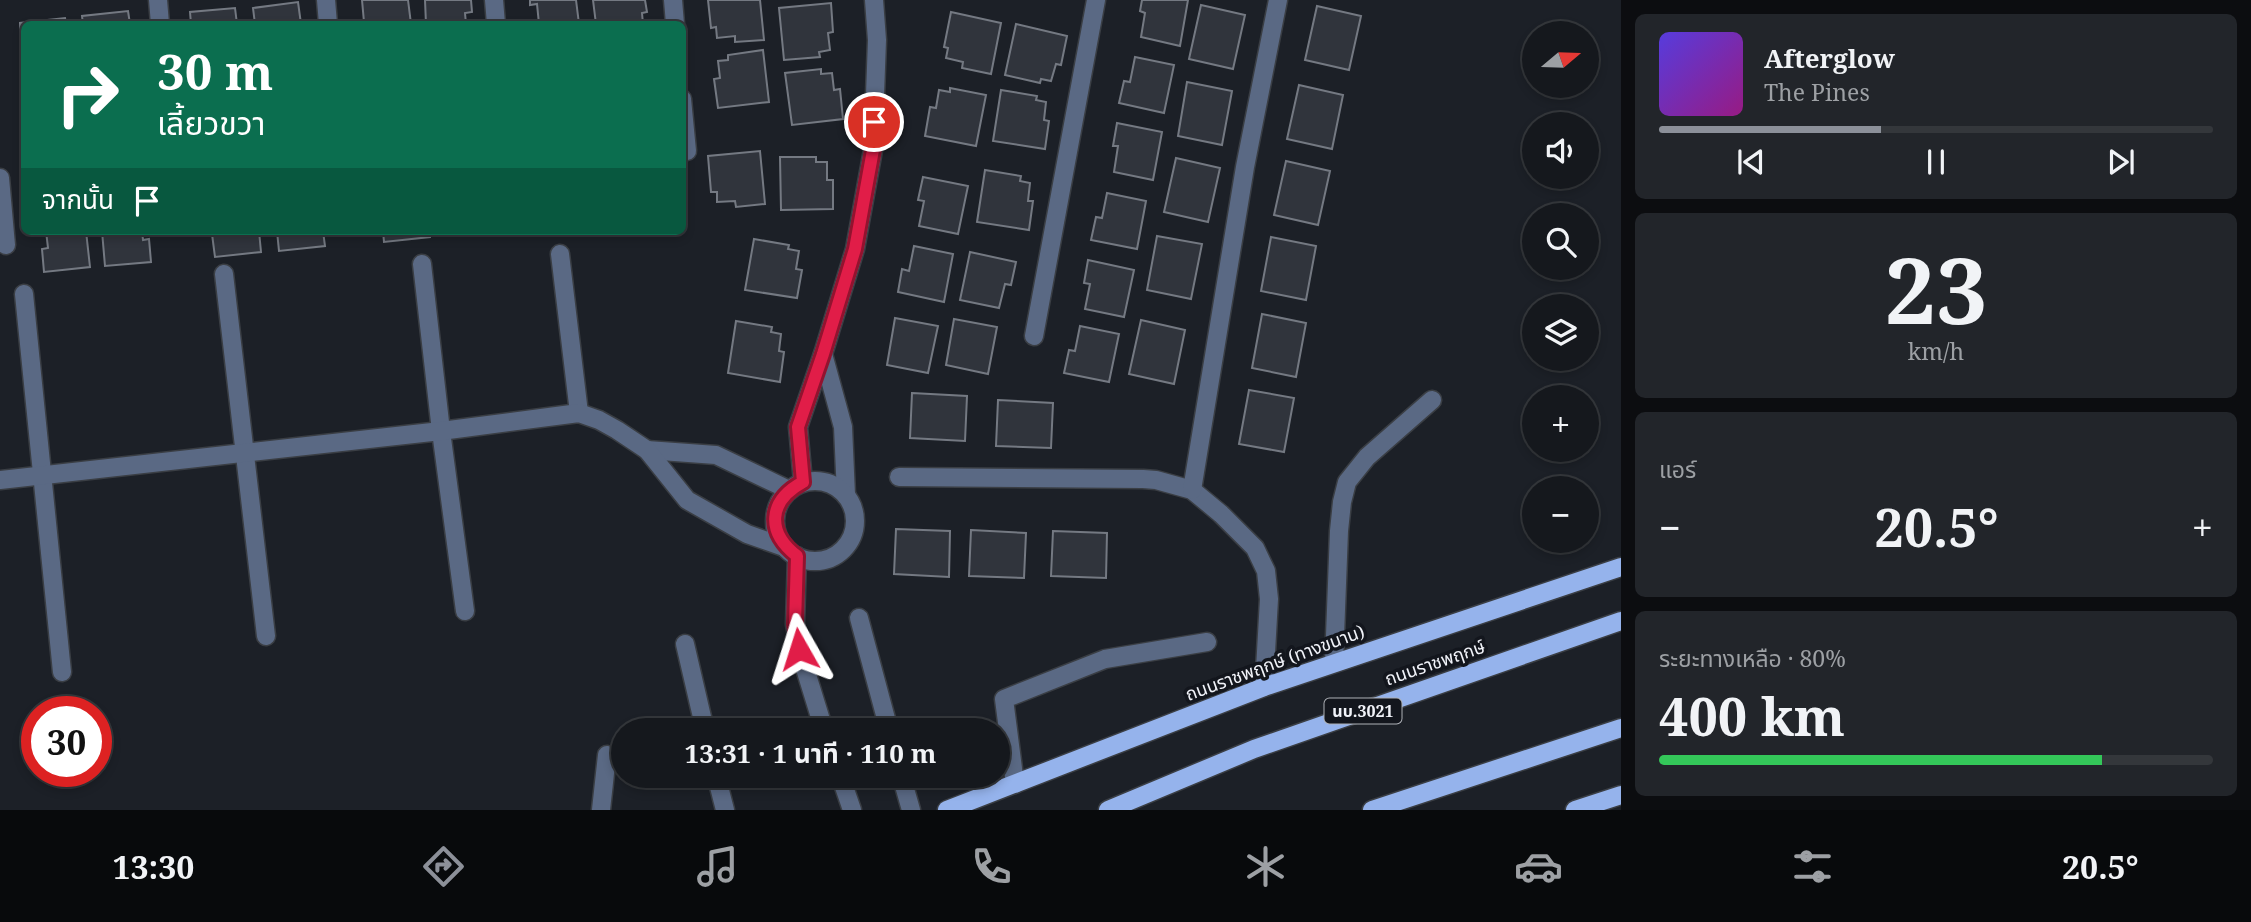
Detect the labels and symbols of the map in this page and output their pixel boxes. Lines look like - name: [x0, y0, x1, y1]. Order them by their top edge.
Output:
- north arrow: [1522, 21, 1600, 98]
- pin: [844, 92, 904, 152]
- position arrow: [762, 612, 836, 686]
- street label: ถนนราชพฤกษ์ (ทางขนาน): [1182, 618, 1367, 706]
- street label: ถนนราชพฤกษ์: [1381, 634, 1488, 690]
- speed limit sign: 30: [21, 696, 112, 787]
- road number: นบ.3021: [1324, 698, 1402, 724]

